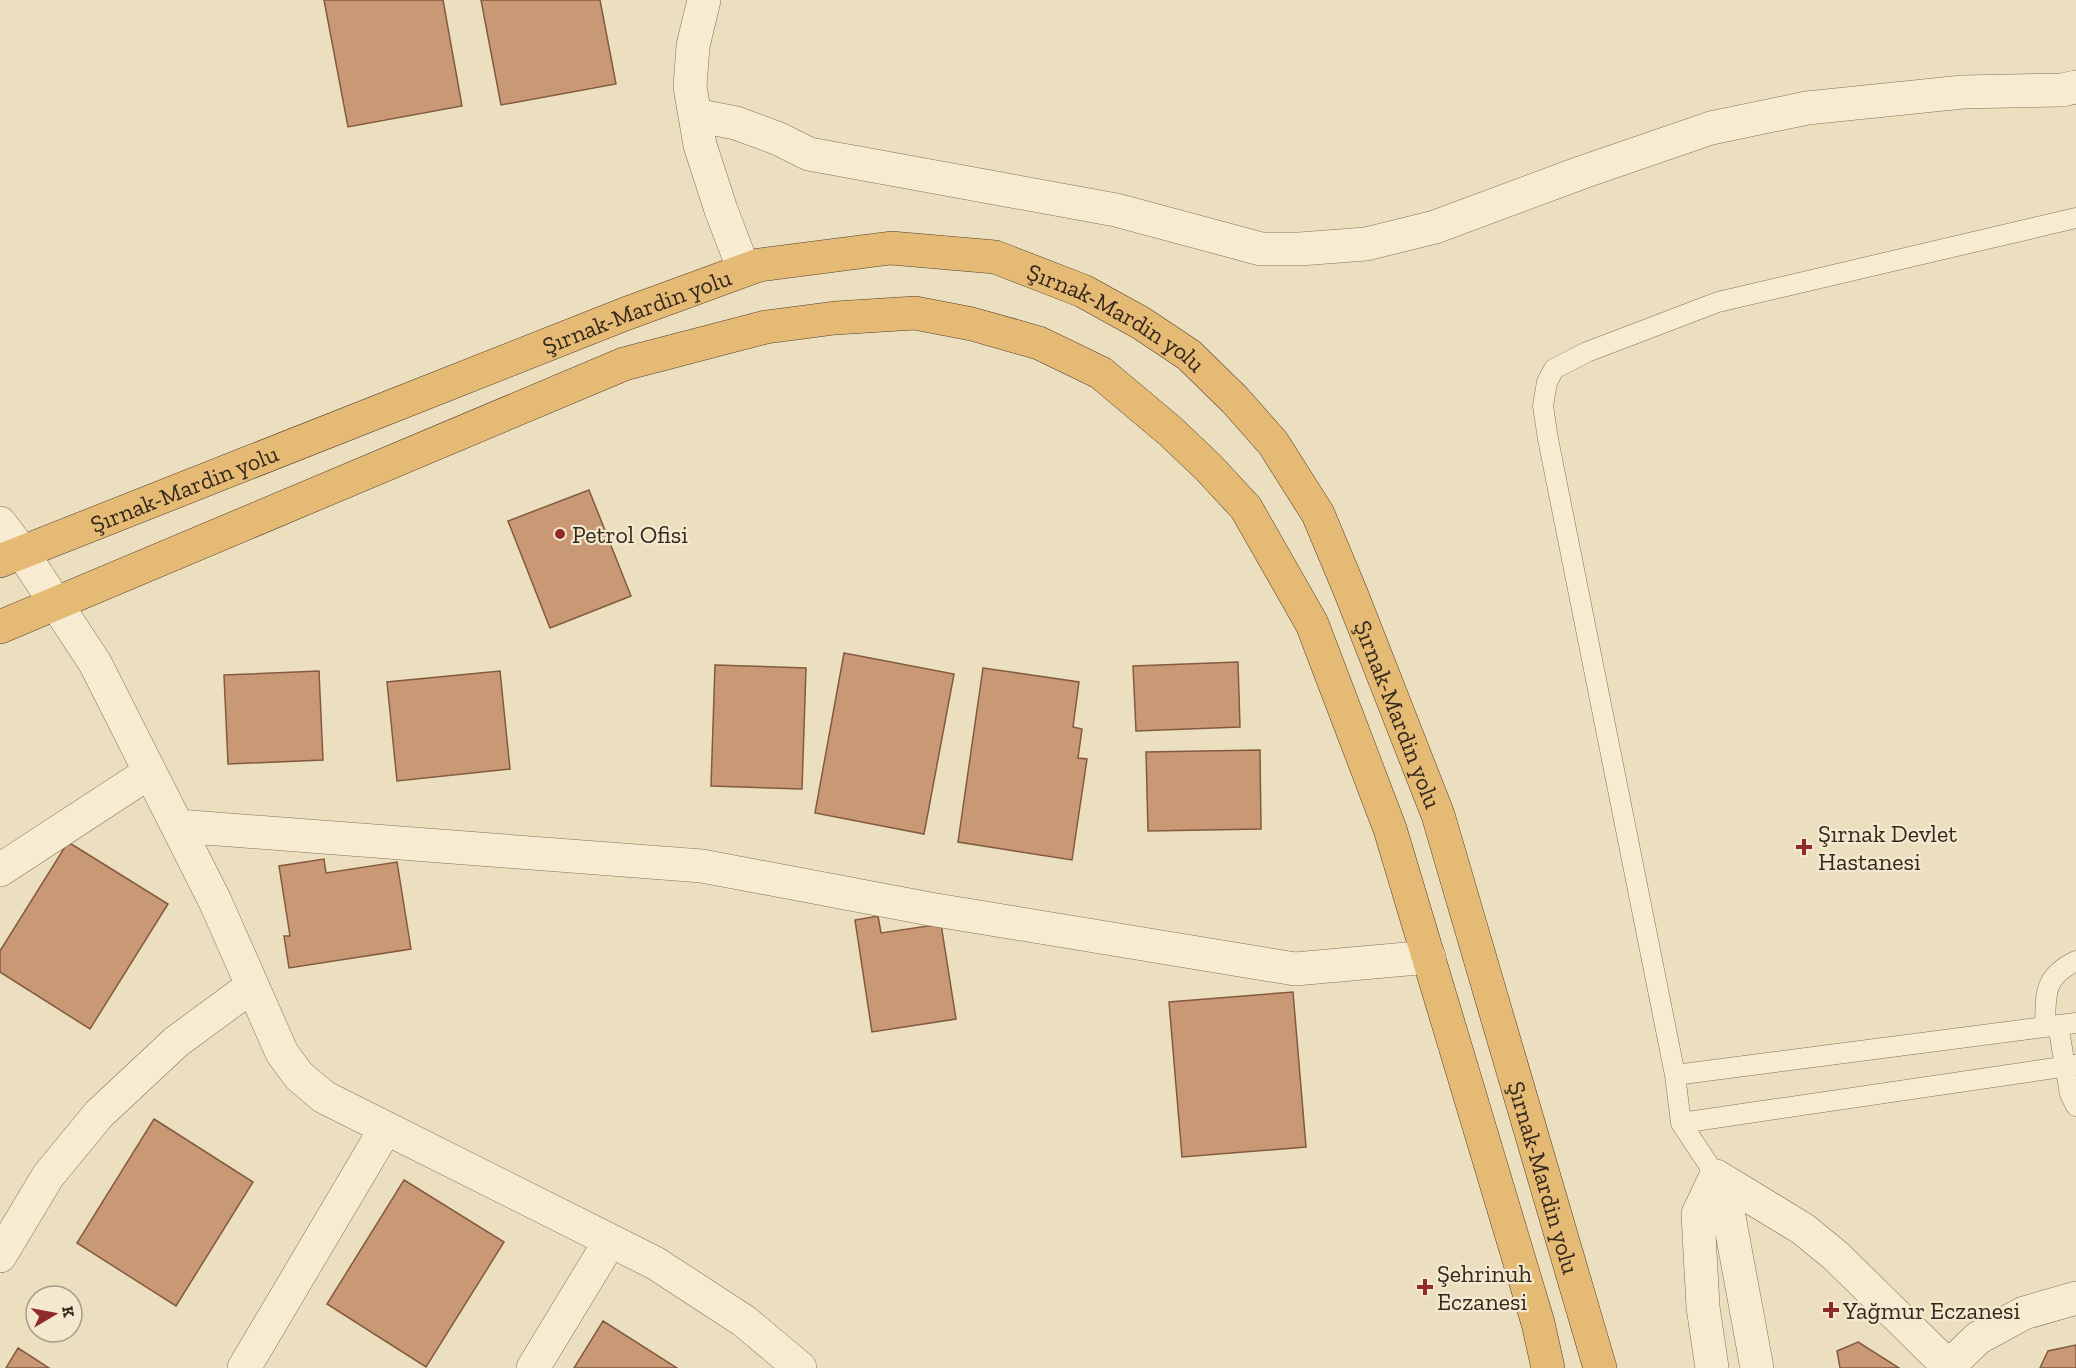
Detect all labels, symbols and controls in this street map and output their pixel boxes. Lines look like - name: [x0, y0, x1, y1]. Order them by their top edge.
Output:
- street label: Şırnak-Mardin yolu: [1023, 256, 1212, 378]
- street label: Şırnak-Mardin yolu: [538, 262, 735, 360]
- street label: Şırnak-Mardin yolu: [86, 438, 283, 538]
- place label: Petrol Ofisi: [572, 520, 688, 549]
- marker: Petrol Ofisi: [553, 527, 567, 541]
- street label: Şırnak-Mardin yolu: [1349, 616, 1449, 813]
- place label: Şırnak Devlet Hastanesi: [1818, 819, 1957, 876]
- marker: Şırnak Devlet Hastanesi: [1795, 838, 1813, 856]
- street label: Şırnak-Mardin yolu: [1502, 1078, 1586, 1278]
- place label: Şehrinuh Eczanesi: [1437, 1259, 1533, 1316]
- marker: Şehrinuh Eczanesi: [1418, 1280, 1432, 1294]
- north arrow: [24, 1284, 84, 1344]
- place label: Yağmur Eczanesi: [1842, 1296, 2021, 1325]
- marker: Yağmur Eczanesi: [1824, 1303, 1838, 1317]
- text: K: [58, 1305, 79, 1319]

